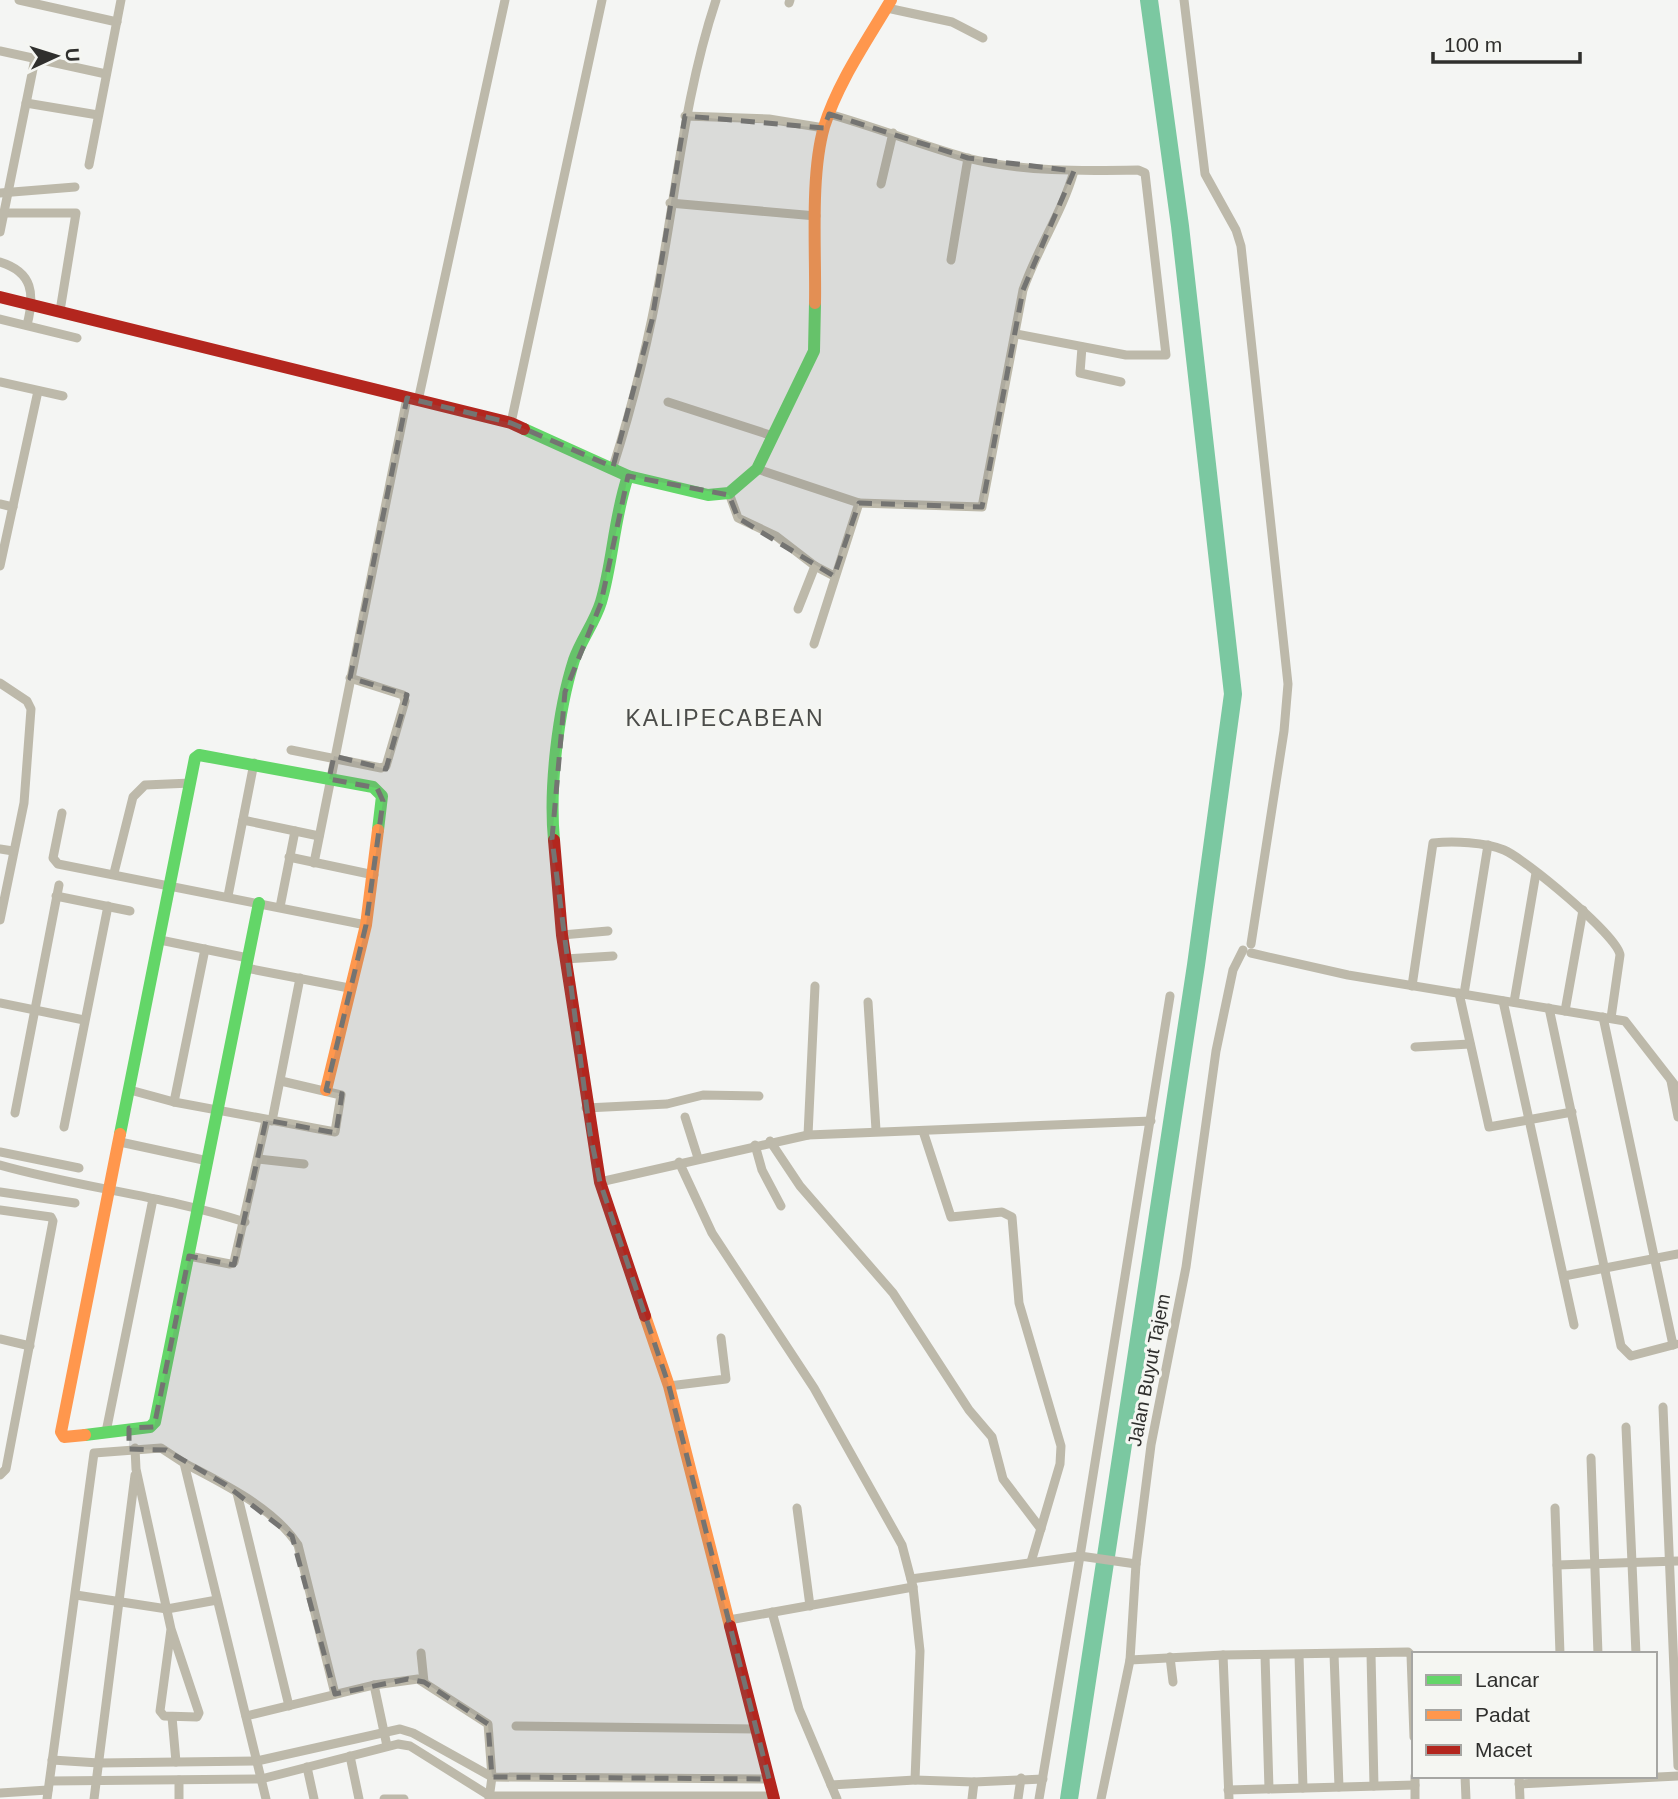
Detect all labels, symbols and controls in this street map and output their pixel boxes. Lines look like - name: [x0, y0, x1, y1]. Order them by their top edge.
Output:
- north arrow: [21, 21, 91, 91]
- scale bar: [1433, 21, 1580, 65]
- text: 100 m: [1444, 33, 1502, 56]
- text: U: [62, 47, 83, 62]
- district label: KALIPECABEAN: [625, 705, 825, 731]
- street label: Jalan Buyut Tajem: [1124, 1292, 1174, 1448]
- legend: [1412, 1652, 1657, 1778]
- text: Lancar: [1475, 1668, 1539, 1691]
- text: Padat: [1475, 1703, 1530, 1726]
- text: Macet: [1475, 1738, 1532, 1761]

